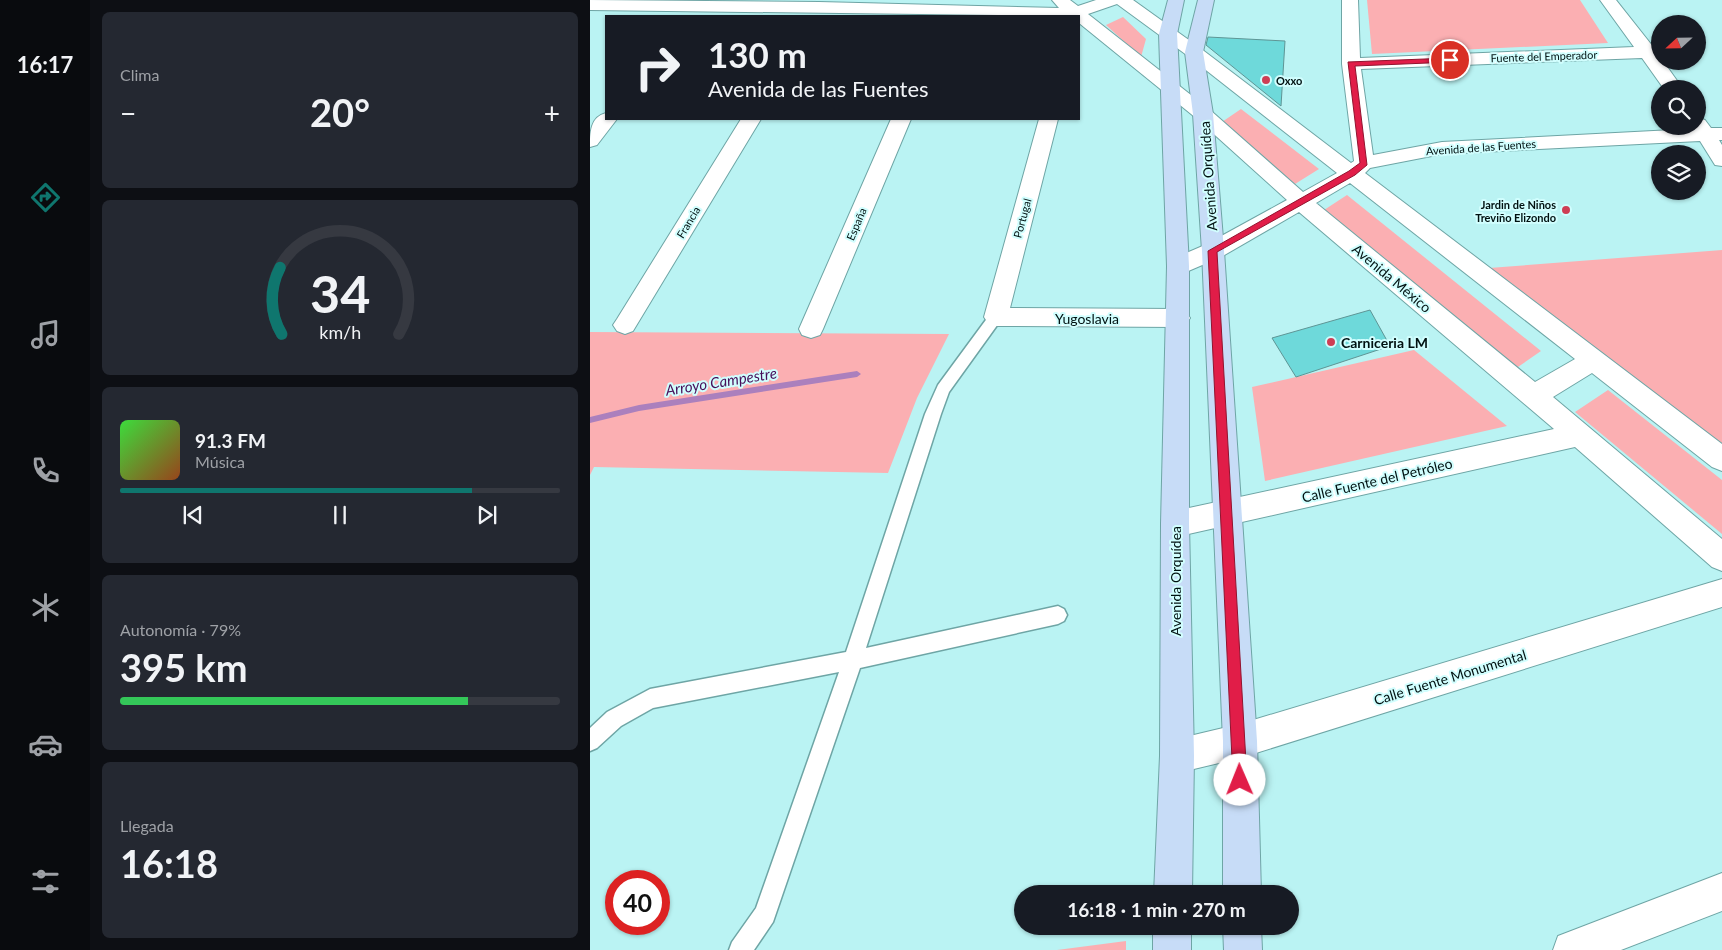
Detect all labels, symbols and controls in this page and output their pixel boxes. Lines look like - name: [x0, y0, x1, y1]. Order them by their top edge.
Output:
- north arrow: [1651, 15, 1706, 70]
- map controls: [1651, 15, 1706, 200]
- text: 130 m: [708, 33, 807, 75]
- icon: right: [625, 35, 690, 100]
- pin: [1429, 39, 1471, 81]
- icon: arrive: [1436, 46, 1464, 74]
- street label: Fuente del Emperador: [1490, 48, 1598, 64]
- text: 16:17: [17, 51, 73, 78]
- text: Clima: [120, 65, 159, 84]
- marker: Oxxo: [1260, 74, 1272, 86]
- place label: Oxxo: [1276, 74, 1302, 87]
- text: Avenida de las Fuentes: [708, 75, 929, 102]
- button: search: [1651, 80, 1706, 135]
- text: 20°: [310, 89, 370, 135]
- text: −: [120, 96, 136, 130]
- text: +: [544, 96, 560, 130]
- street label: Avenida Orquídea: [1196, 121, 1220, 231]
- street label: Avenida de las Fuentes: [1426, 137, 1537, 157]
- button: layers: [1651, 145, 1706, 200]
- icon: directions: [28, 180, 63, 215]
- street label: Portugal: [1010, 197, 1034, 239]
- place label: Jardin de Niños Treviño Elizondo: [1475, 198, 1556, 224]
- street label: Francia: [674, 204, 702, 240]
- marker: Jardin de Niños Treviño Elizondo: [1560, 204, 1572, 216]
- street label: España: [843, 206, 869, 242]
- street label: Avenida México: [1349, 240, 1435, 316]
- text: 34: [310, 262, 370, 324]
- street label: Yugoslavia: [1055, 310, 1119, 327]
- icon: music: [28, 317, 63, 352]
- text: km/h: [319, 321, 361, 343]
- place label: Carniceria LM: [1341, 334, 1428, 351]
- marker: Carniceria LM: [1325, 336, 1337, 348]
- water label: Arroyo Campestre: [663, 363, 778, 399]
- text: 91.3 FM: [195, 429, 266, 452]
- text: Música: [195, 452, 245, 471]
- icon: phone: [28, 453, 63, 488]
- street label: Calle Fuente del Petróleo: [1300, 454, 1454, 506]
- icon: previous: [179, 501, 207, 529]
- icon: pause: [326, 501, 354, 529]
- icon: next: [473, 501, 501, 529]
- street label: Avenida Orquídea: [1167, 526, 1184, 636]
- icon: climate: [28, 590, 63, 625]
- text: Autonomía · 79%: [120, 620, 241, 639]
- text: 395 km: [120, 644, 248, 690]
- street label: Calle Fuente Monumental: [1372, 646, 1528, 708]
- icon: car: [28, 727, 63, 762]
- position arrow: [1213, 753, 1265, 805]
- text: Llegada: [120, 816, 174, 835]
- text: 16:18: [120, 840, 218, 886]
- icon: filters: [28, 864, 63, 899]
- speed limit sign: 40: [605, 870, 670, 935]
- text: 16:18 · 1 min · 270 m: [1067, 898, 1246, 921]

